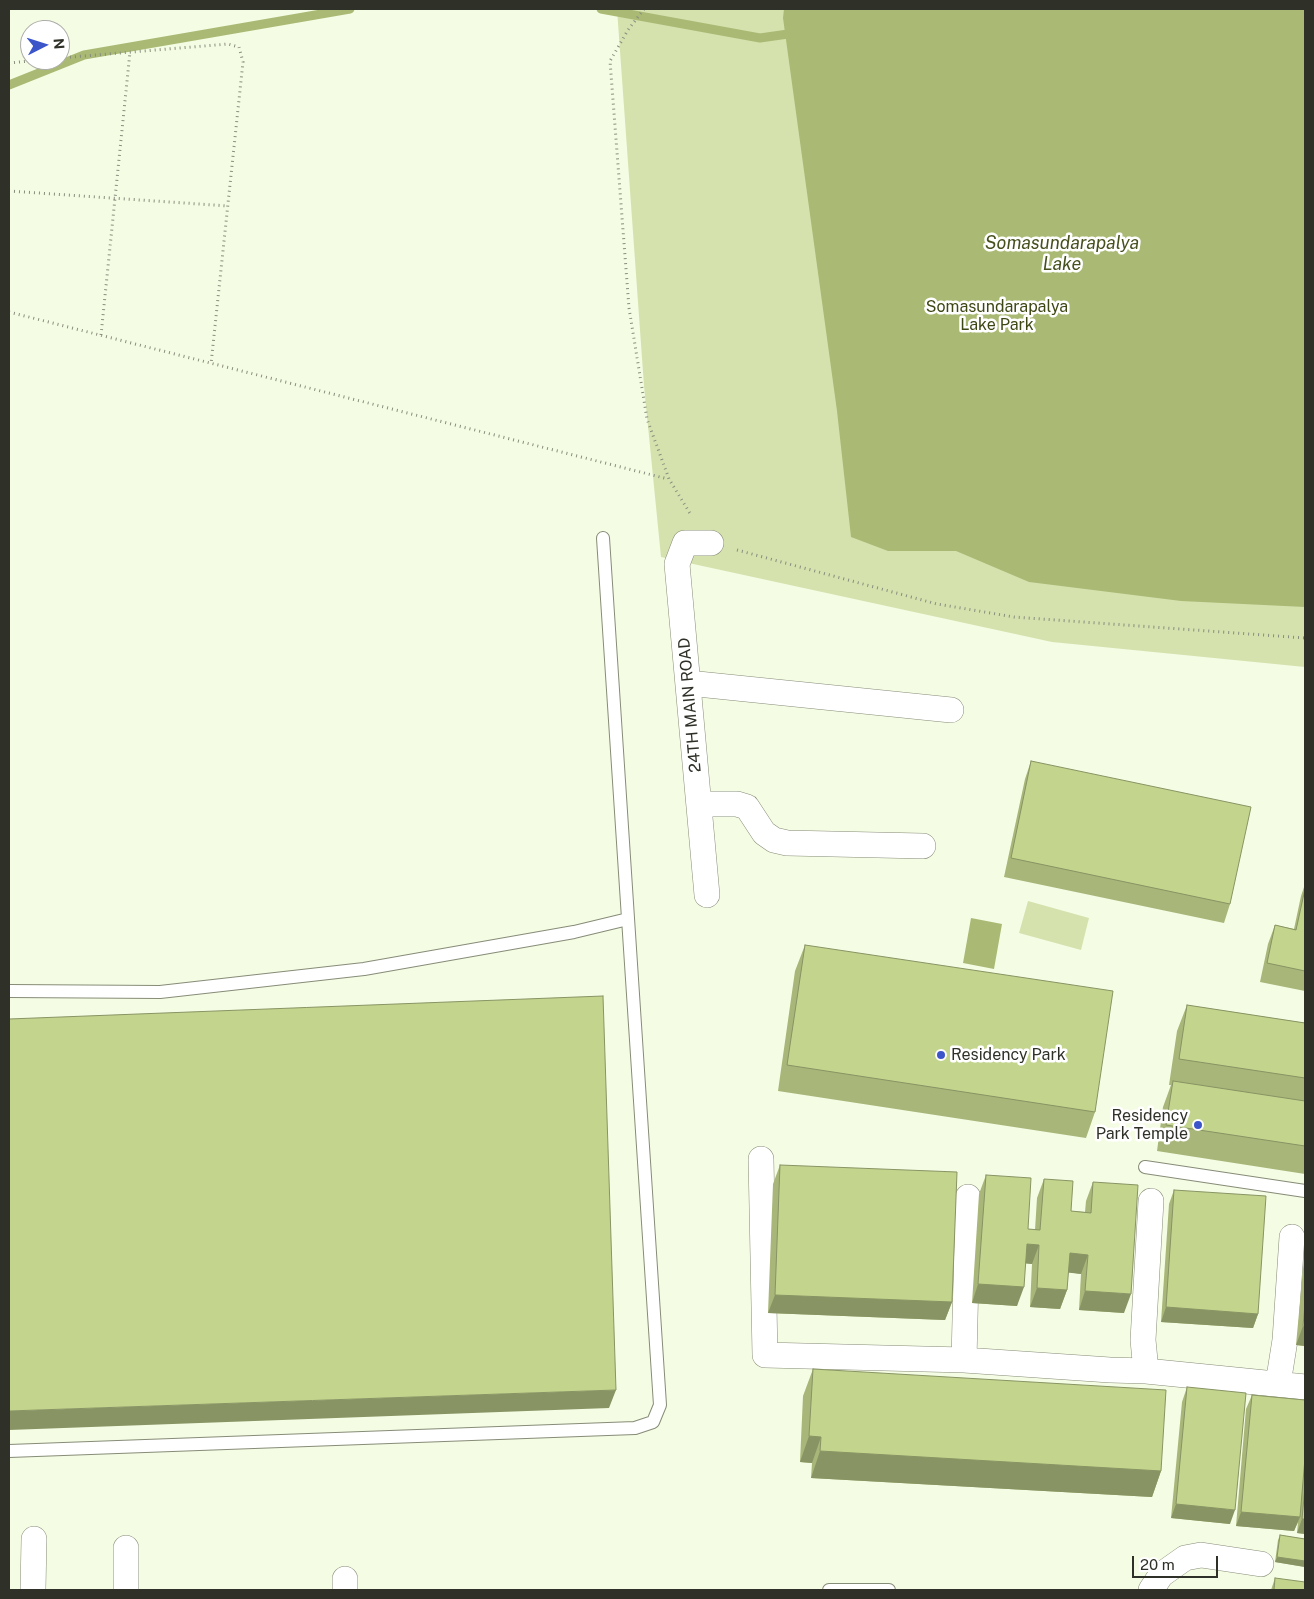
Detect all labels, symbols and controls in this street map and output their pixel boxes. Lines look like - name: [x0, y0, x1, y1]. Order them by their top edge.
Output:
- north arrow: [20, 20, 70, 70]
- text: N: [50, 38, 67, 50]
- water label: Somasundarapalya Lake: [985, 232, 1139, 274]
- park label: Somasundarapalya Lake Park: [926, 297, 1068, 335]
- street label: 24TH MAIN ROAD: [675, 637, 705, 773]
- place label: Residency Park: [951, 1045, 1066, 1065]
- marker: Residency Park: [935, 1049, 947, 1061]
- place label: Residency Park Temple: [1096, 1106, 1188, 1144]
- marker: Residency Park Temple: [1192, 1119, 1204, 1131]
- scale bar: [1134, 1546, 1220, 1578]
- text: 20 m: [1140, 1556, 1175, 1573]

